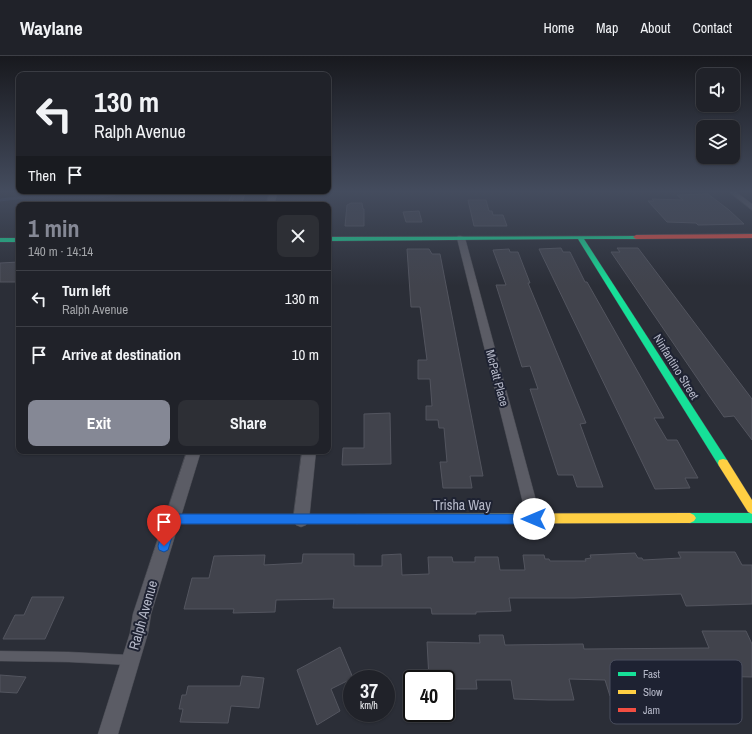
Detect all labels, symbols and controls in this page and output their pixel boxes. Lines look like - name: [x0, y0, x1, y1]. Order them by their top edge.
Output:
- text: Waylane: [20, 15, 83, 41]
- text: Home: [543, 19, 574, 37]
- text: Map: [596, 19, 618, 37]
- text: About: [640, 19, 670, 37]
- text: Contact: [692, 19, 732, 37]
- map controls: [696, 68, 740, 164]
- button: sound: [696, 68, 740, 112]
- text: 130 m: [94, 83, 159, 121]
- icon: left: [28, 88, 80, 140]
- text: Ralph Avenue: [94, 119, 186, 144]
- button: layers: [696, 120, 740, 164]
- icon: arrive: [64, 164, 86, 186]
- text: Then: [28, 165, 56, 186]
- text: 1 min: [28, 212, 79, 244]
- button: close: [277, 215, 319, 257]
- text: 140 m · 14:14: [28, 243, 93, 260]
- text: Turn left: [62, 280, 110, 301]
- icon: left: [28, 288, 50, 310]
- text: 130 m: [285, 288, 319, 309]
- text: Ralph Avenue: [62, 301, 128, 318]
- street label: Ninfantino Street: [650, 331, 703, 403]
- icon: arrive: [28, 344, 50, 366]
- text: Arrive at destination: [62, 344, 181, 365]
- text: 10 m: [292, 344, 319, 365]
- street label: McPatt Place: [482, 348, 512, 408]
- button: Exit: [28, 400, 170, 446]
- button: Share: [178, 400, 319, 446]
- street label: Trisha Way: [433, 496, 491, 514]
- position arrow: [513, 498, 555, 540]
- pin: [147, 505, 181, 546]
- icon: arrive: [153, 511, 175, 533]
- street label: Ralph Avenue: [125, 578, 161, 652]
- legend: [610, 660, 742, 724]
- text: Fast: [643, 667, 661, 681]
- speed limit sign: 40: [403, 670, 455, 722]
- text: 37: [360, 677, 378, 704]
- text: Slow: [643, 685, 663, 699]
- text: km/h: [360, 699, 378, 712]
- text: Jam: [643, 703, 660, 717]

